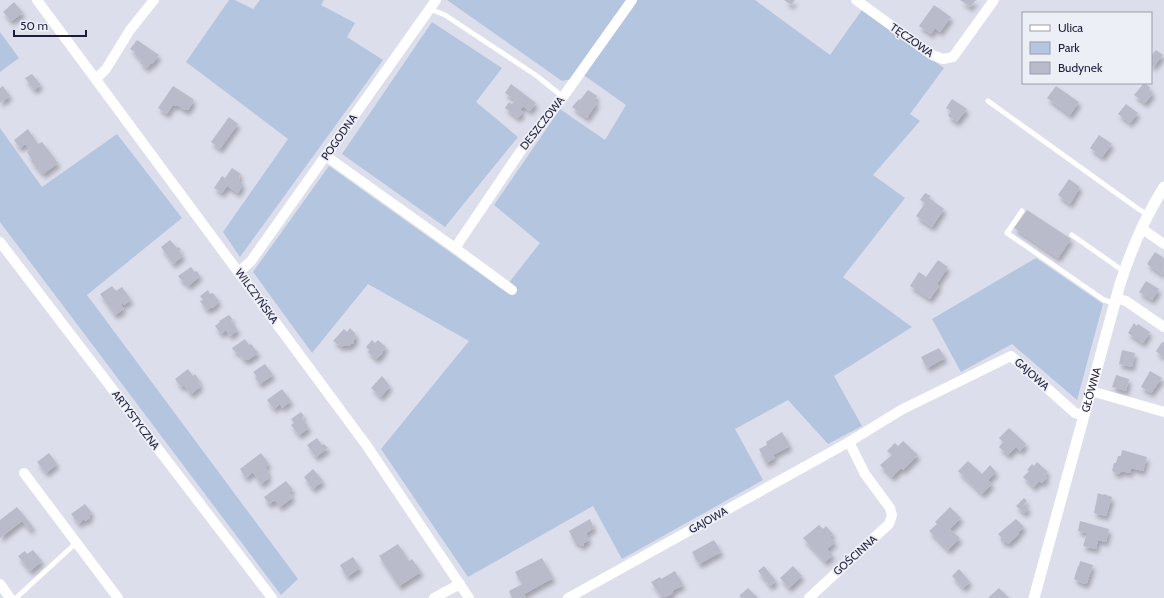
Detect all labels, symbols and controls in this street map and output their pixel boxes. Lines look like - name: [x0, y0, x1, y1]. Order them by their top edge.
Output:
- scale bar: [14, 12, 86, 38]
- legend: [1022, 12, 1152, 84]
- text: 50 m: [20, 18, 48, 33]
- street label: TĘCZOWA: [888, 20, 937, 60]
- text: Ulica: [1058, 20, 1083, 35]
- text: Park: [1058, 40, 1080, 55]
- text: Budynek: [1058, 60, 1103, 75]
- street label: DESZCZOWA: [517, 93, 567, 153]
- street label: POGODNA: [318, 111, 360, 163]
- street label: WILCZYŃSKA: [232, 266, 282, 326]
- street label: GAJOWA: [1012, 355, 1053, 393]
- street label: GŁÓWNA: [1078, 365, 1104, 414]
- street label: ARTYSTYCZNA: [109, 387, 163, 453]
- street label: GAJOWA: [686, 504, 730, 536]
- street label: GOŚCINNA: [830, 532, 880, 578]

